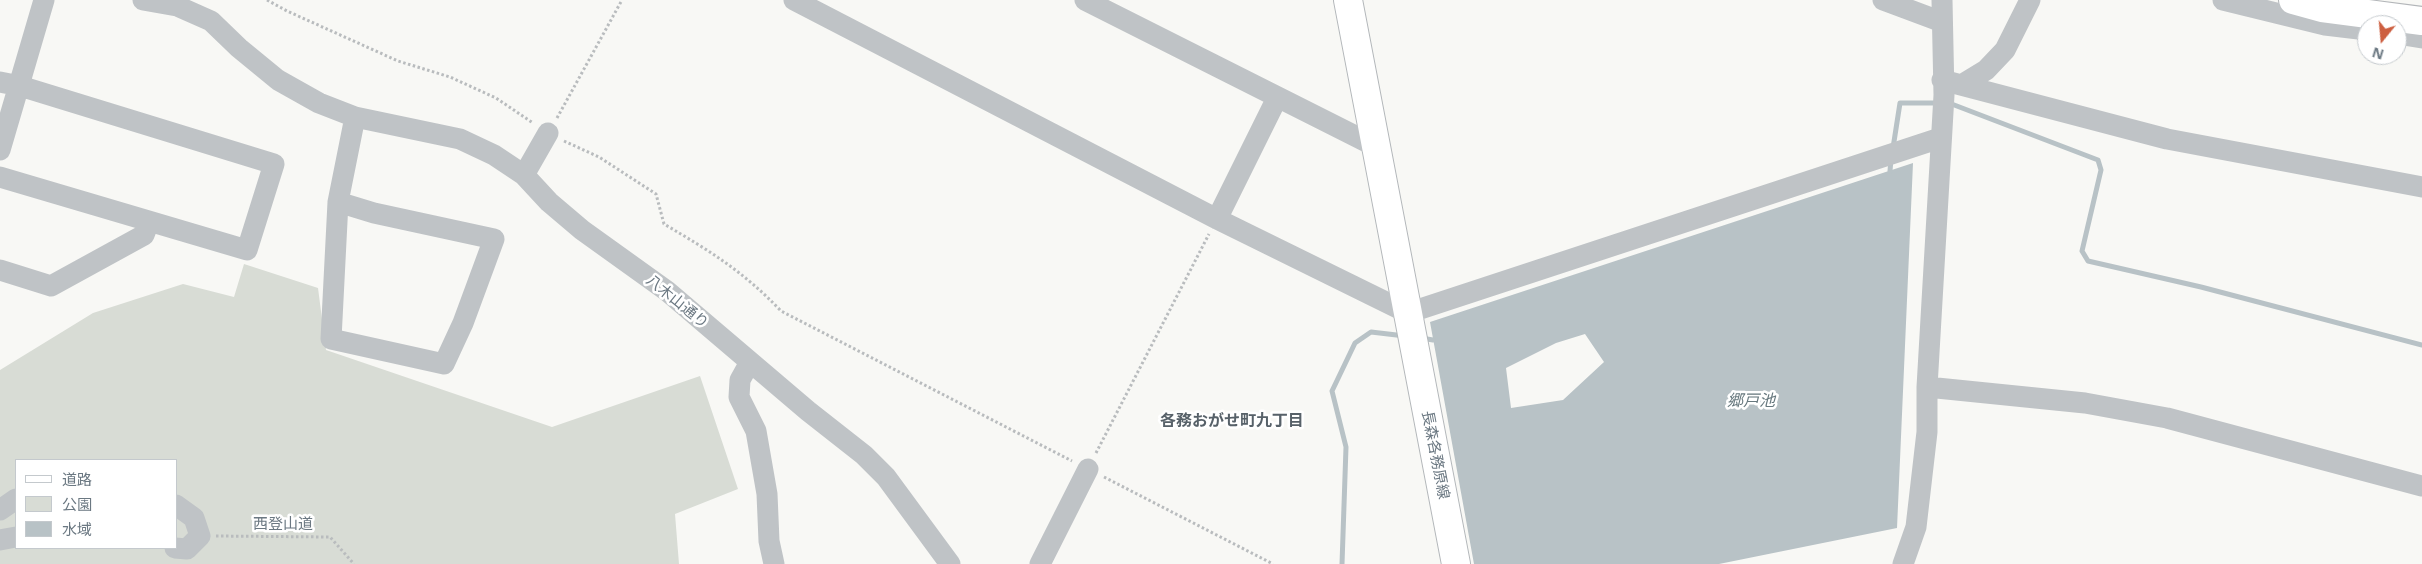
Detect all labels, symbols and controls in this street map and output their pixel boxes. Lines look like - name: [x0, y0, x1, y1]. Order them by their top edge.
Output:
- north arrow: [2357, 15, 2407, 65]
- text: N: [2370, 43, 2386, 65]
- street label: 八木山通り: [642, 271, 712, 333]
- water label: 郷戸池: [1727, 391, 1775, 411]
- street label: 長森各務原線: [1418, 409, 1452, 501]
- district label: 各務おがせ町九丁目: [1160, 411, 1304, 431]
- legend: [15, 459, 178, 549]
- text: 道路: [62, 469, 92, 489]
- text: 公園: [62, 494, 92, 514]
- street label: 西登山道: [253, 516, 313, 534]
- text: 水域: [62, 519, 92, 539]

